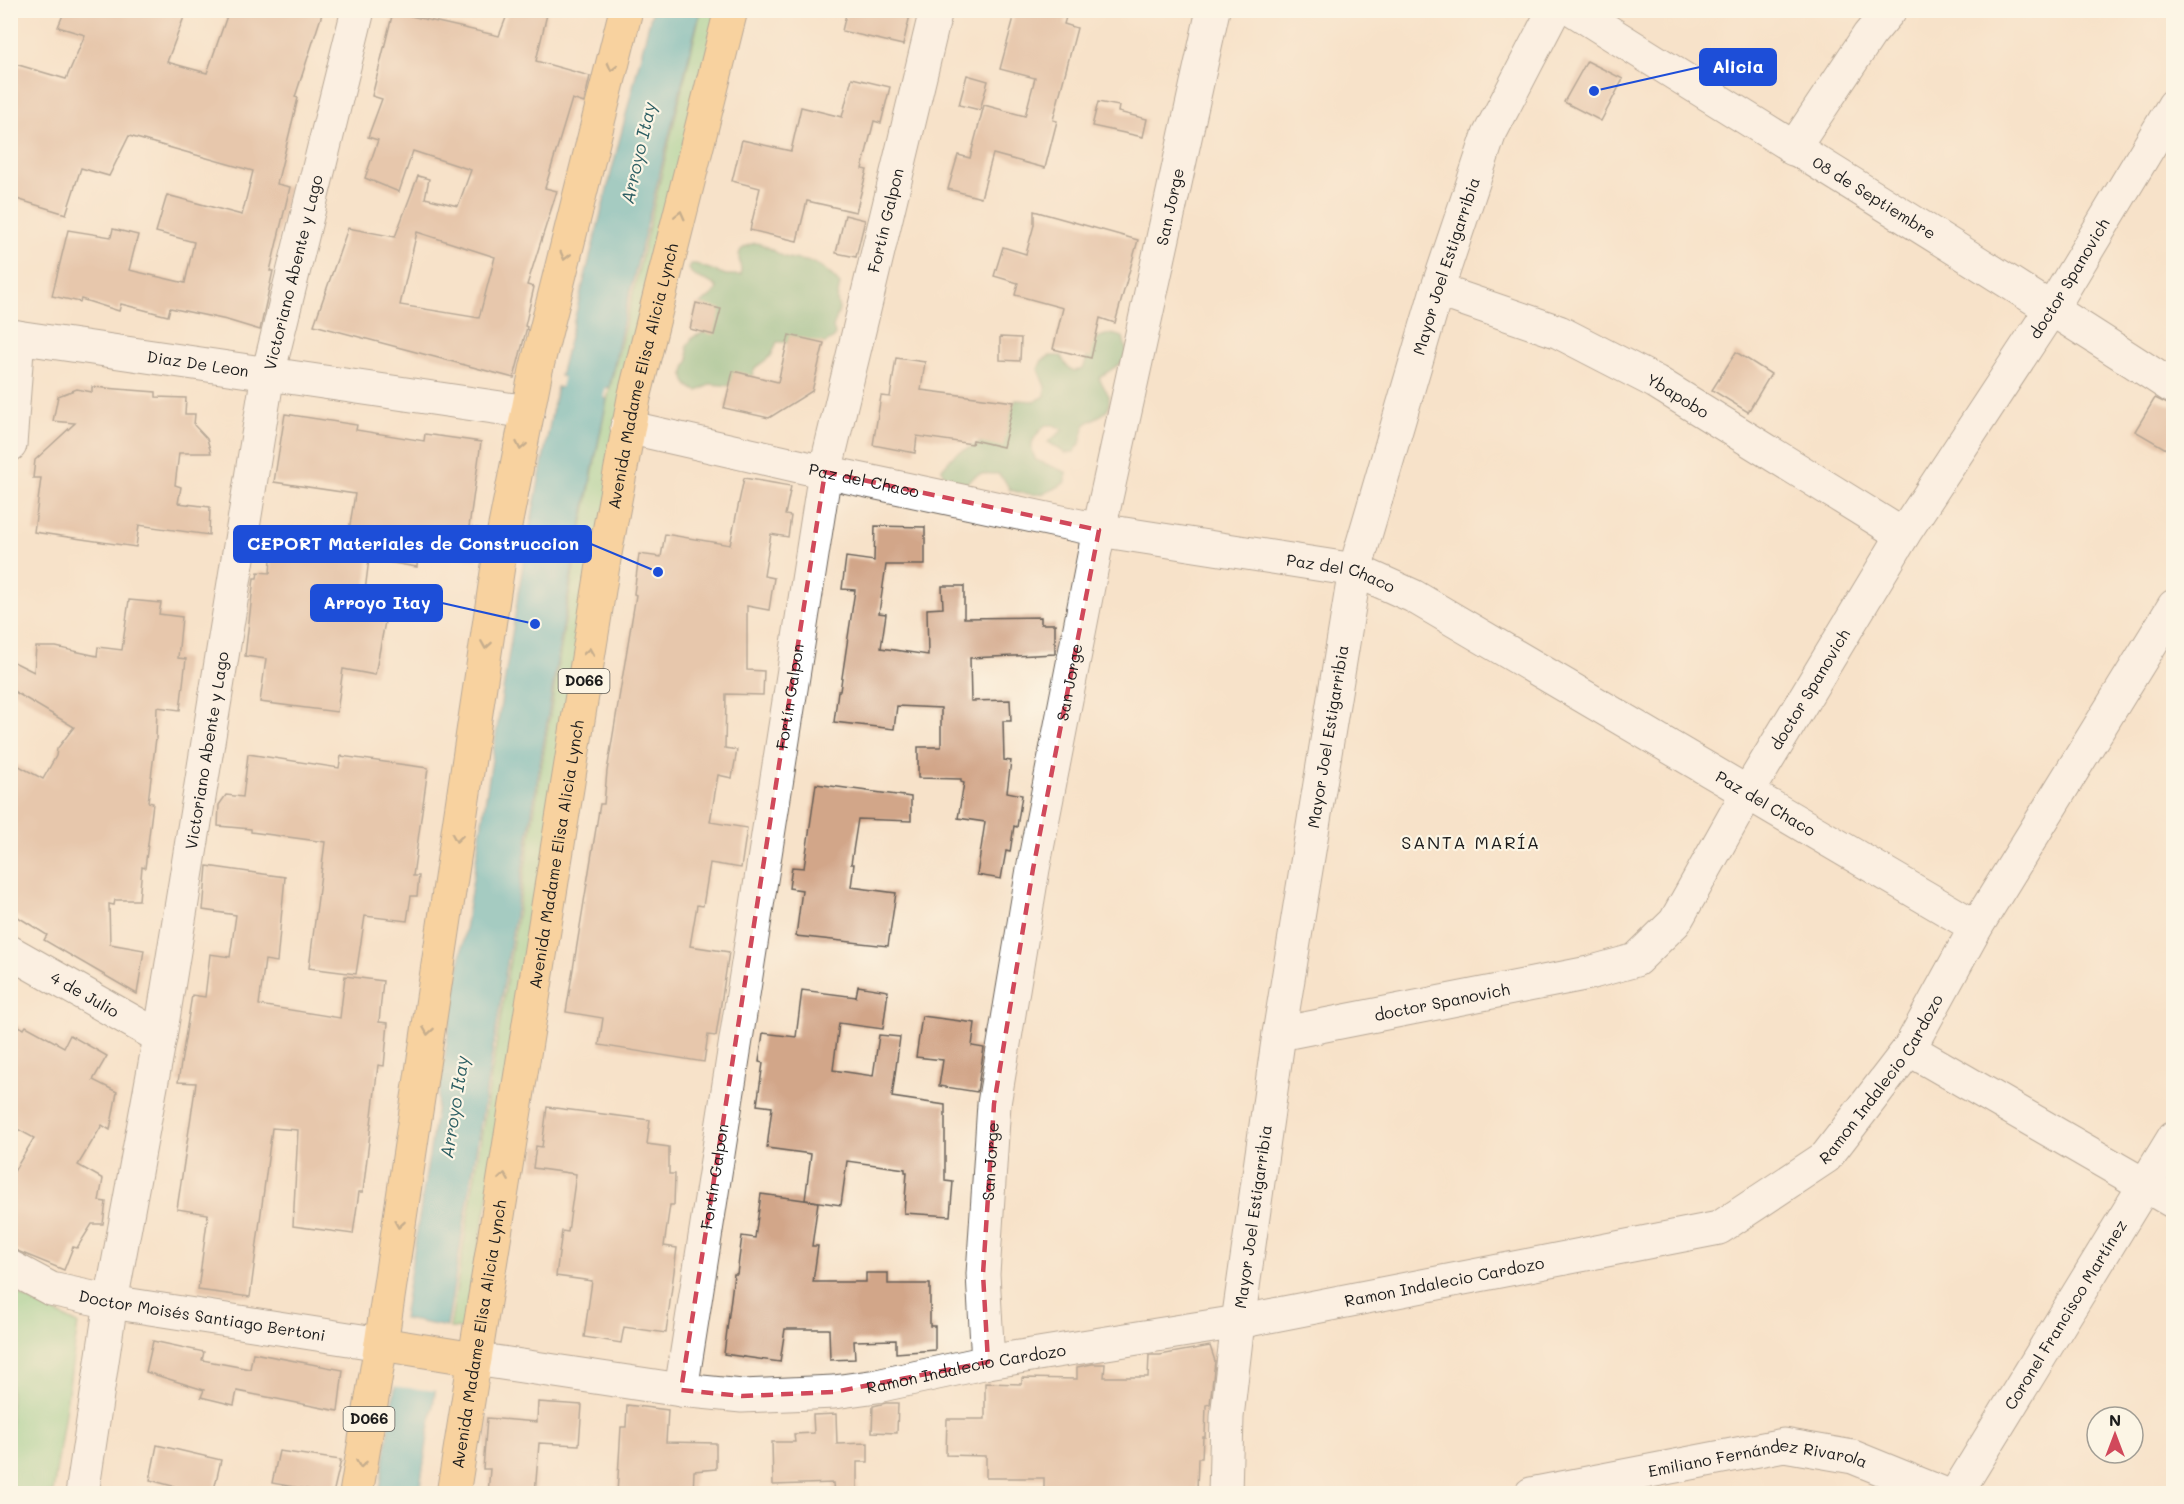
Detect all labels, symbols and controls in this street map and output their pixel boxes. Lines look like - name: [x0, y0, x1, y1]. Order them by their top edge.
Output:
- callout: Alicia: [1700, 49, 1776, 85]
- text: Alicia: [1712, 54, 1764, 78]
- one-way arrow: [606, 62, 619, 72]
- water label: Arroyo Itay: [615, 99, 661, 206]
- street label: 08 de Septiembre: [1809, 151, 1940, 243]
- street label: Fortín Galpon: [862, 166, 908, 275]
- street label: San Jorge: [1151, 166, 1188, 247]
- street label: Victoriano Abente y Lago: [258, 173, 327, 372]
- street label: Mayor Joel Estigarribia: [1408, 174, 1484, 357]
- one-way arrow: [672, 210, 685, 220]
- street label: doctor Spanovich: [2024, 214, 2114, 343]
- street label: Avenida Madame Elisa Alicia Lynch: [603, 241, 682, 511]
- one-way arrow: [559, 251, 572, 261]
- street label: Diaz De Leon: [146, 345, 250, 381]
- street label: Ybapobo: [1643, 368, 1713, 422]
- one-way arrow: [515, 441, 528, 451]
- street label: Paz del Chaco: [807, 458, 921, 502]
- callout: CEPORT Materiales de Construccion: [234, 526, 591, 562]
- text: CEPORT Materiales de Construccion: [247, 531, 579, 555]
- street label: Paz del Chaco: [1285, 548, 1399, 597]
- callout: Arroyo Itay: [311, 585, 442, 621]
- text: Arroyo Itay: [323, 590, 431, 614]
- street label: doctor Spanovich: [1765, 625, 1854, 754]
- one-way arrow: [480, 641, 492, 650]
- street label: Fortín Galpon: [771, 642, 808, 751]
- street label: San Jorge: [1051, 642, 1087, 723]
- street label: Mayor Joel Estigarribia: [1302, 643, 1353, 830]
- one-way arrow: [582, 648, 594, 657]
- street label: Victoriano Abente y Lago: [180, 650, 233, 851]
- road number: D066: [558, 669, 610, 693]
- street label: Avenida Madame Elisa Alicia Lynch: [524, 718, 588, 990]
- street label: Paz del Chaco: [1712, 765, 1820, 840]
- district label: SANTA MARÍA: [1401, 830, 1541, 854]
- one-way arrow: [451, 834, 463, 843]
- street label: 4 de Julio: [47, 966, 123, 1022]
- street label: doctor Spanovich: [1372, 978, 1511, 1025]
- street label: Ramon Indalecio Cardozo: [1815, 990, 1947, 1169]
- one-way arrow: [422, 1026, 435, 1036]
- water label: Arroyo Itay: [434, 1053, 474, 1160]
- street label: San Jorge: [977, 1121, 1003, 1201]
- street label: Fortín Galpon: [695, 1122, 733, 1231]
- street label: Mayor Joel Estigarribia: [1229, 1123, 1276, 1310]
- one-way arrow: [498, 1172, 510, 1181]
- street label: Avenida Madame Elisa Alicia Lynch: [446, 1198, 510, 1470]
- street label: Coronel Francisco Martínez: [1999, 1216, 2131, 1413]
- one-way arrow: [394, 1219, 406, 1228]
- street label: Ramon Indalecio Cardozo: [1343, 1251, 1546, 1311]
- street label: Doctor Moisés Santiago Bertoni: [77, 1284, 327, 1345]
- street label: Ramon Indalecio Cardozo: [865, 1339, 1067, 1397]
- north arrow: [2085, 1405, 2145, 1465]
- road number: D066: [344, 1407, 394, 1431]
- text: N: [2109, 1409, 2121, 1430]
- street label: Emiliano Fernández Rivarola: [1646, 1433, 1871, 1481]
- one-way arrow: [356, 1459, 368, 1468]

